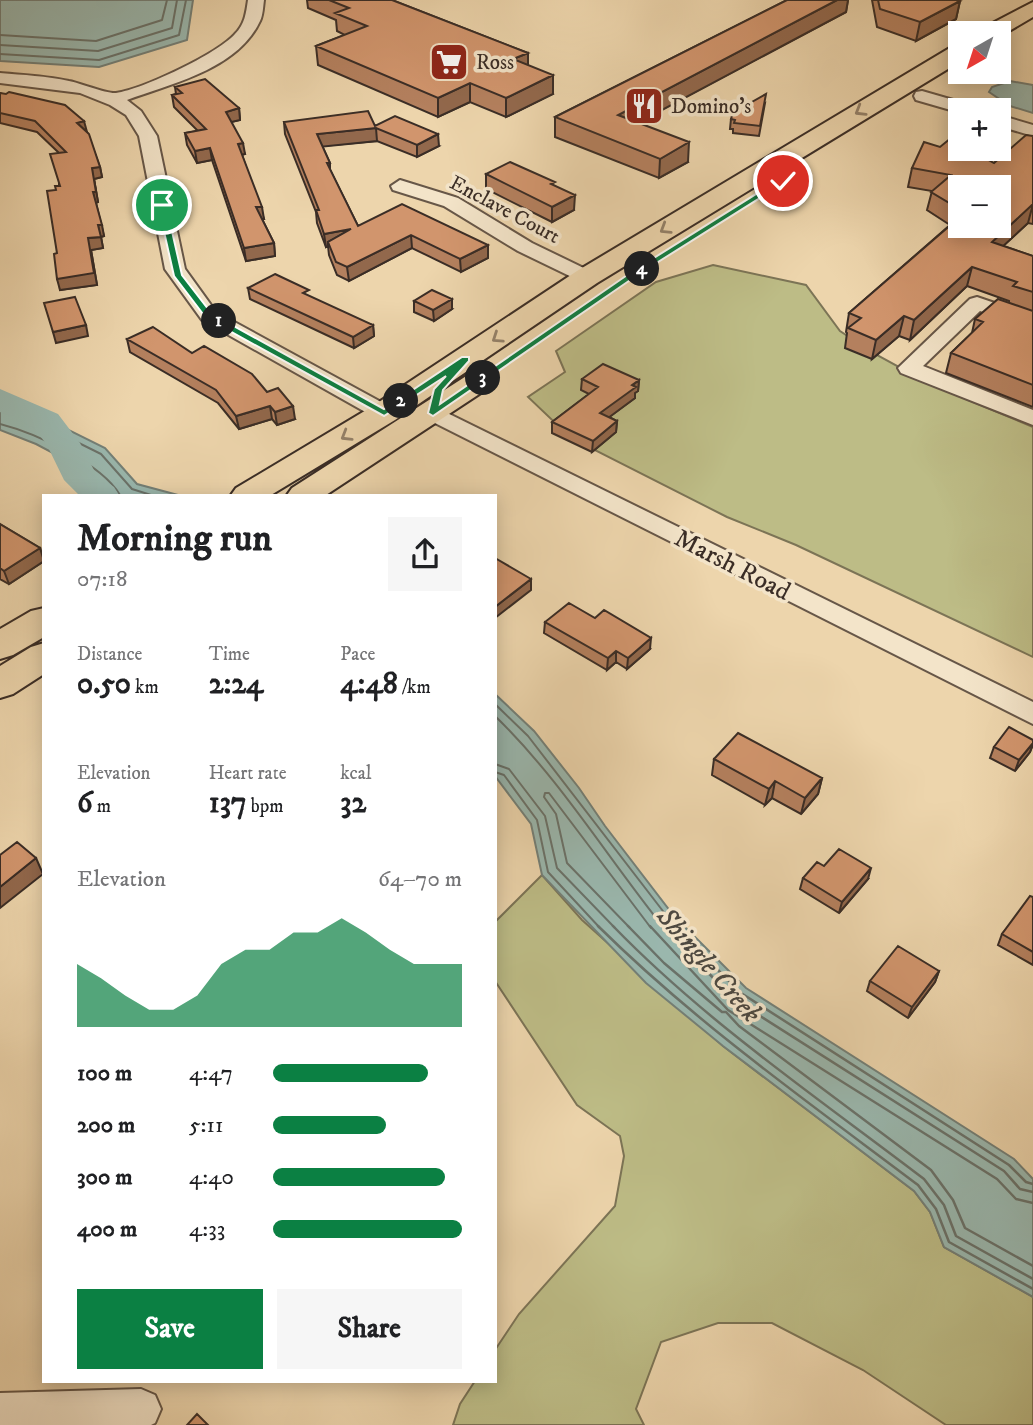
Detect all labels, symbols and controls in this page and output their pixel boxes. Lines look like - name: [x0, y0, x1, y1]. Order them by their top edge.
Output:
- north arrow: [948, 21, 1012, 84]
- map controls: [948, 21, 1011, 238]
- supermarket icon: Ross: [428, 41, 470, 83]
- place label: Ross: [476, 50, 514, 76]
- restaurant icon: Domino's: [623, 85, 665, 127]
- place label: Domino's: [671, 94, 751, 120]
- button: +: [948, 98, 1011, 161]
- one-way arrow: [854, 102, 867, 115]
- pin: [753, 151, 813, 211]
- icon: check: [764, 162, 802, 200]
- street label: Enclave Court: [445, 170, 564, 250]
- pin: [132, 175, 192, 235]
- button: −: [948, 175, 1011, 238]
- icon: arrive: [143, 186, 181, 224]
- one-way arrow: [660, 220, 673, 233]
- pin: 4: [624, 252, 660, 286]
- text: 4: [636, 257, 647, 280]
- pin: 1: [202, 304, 236, 338]
- text: 1: [215, 309, 222, 332]
- one-way arrow: [492, 330, 505, 342]
- pin: 3: [466, 360, 500, 396]
- text: 3: [479, 366, 486, 389]
- pin: 2: [384, 384, 418, 418]
- text: 2: [396, 389, 405, 412]
- one-way arrow: [341, 427, 354, 440]
- text: Morning run: [77, 515, 272, 563]
- button: share: [388, 517, 462, 591]
- street label: Marsh Road: [669, 522, 796, 609]
- text: 07:18: [77, 565, 127, 594]
- text: Distance: [77, 643, 142, 666]
- text: Time: [209, 643, 250, 666]
- text: Pace: [340, 643, 375, 666]
- text: 0.50: [77, 666, 131, 703]
- text: 2:24: [209, 666, 263, 703]
- text: 4:48: [340, 666, 398, 703]
- text: km: [131, 676, 159, 699]
- text: /km: [398, 676, 431, 699]
- text: Elevation: [77, 762, 151, 785]
- text: Heart rate: [209, 762, 287, 785]
- text: kcal: [340, 762, 372, 785]
- text: 6: [77, 785, 93, 822]
- text: 137: [209, 785, 247, 822]
- text: 32: [340, 785, 366, 822]
- text: m: [93, 795, 111, 818]
- text: bpm: [247, 795, 283, 818]
- text: Elevation: [77, 865, 166, 894]
- text: 64–70 m: [378, 865, 462, 894]
- water label: Shingle Creek: [648, 899, 769, 1030]
- text: 100 m: [77, 1059, 132, 1088]
- text: 4:47: [189, 1059, 233, 1088]
- text: 200 m: [77, 1111, 135, 1140]
- text: 5:11: [189, 1111, 223, 1140]
- text: 300 m: [77, 1163, 133, 1192]
- text: 4:40: [189, 1163, 234, 1192]
- text: 400 m: [77, 1215, 137, 1244]
- text: 4:33: [189, 1215, 225, 1244]
- button: Save: [77, 1289, 263, 1369]
- button: Share: [277, 1289, 462, 1369]

